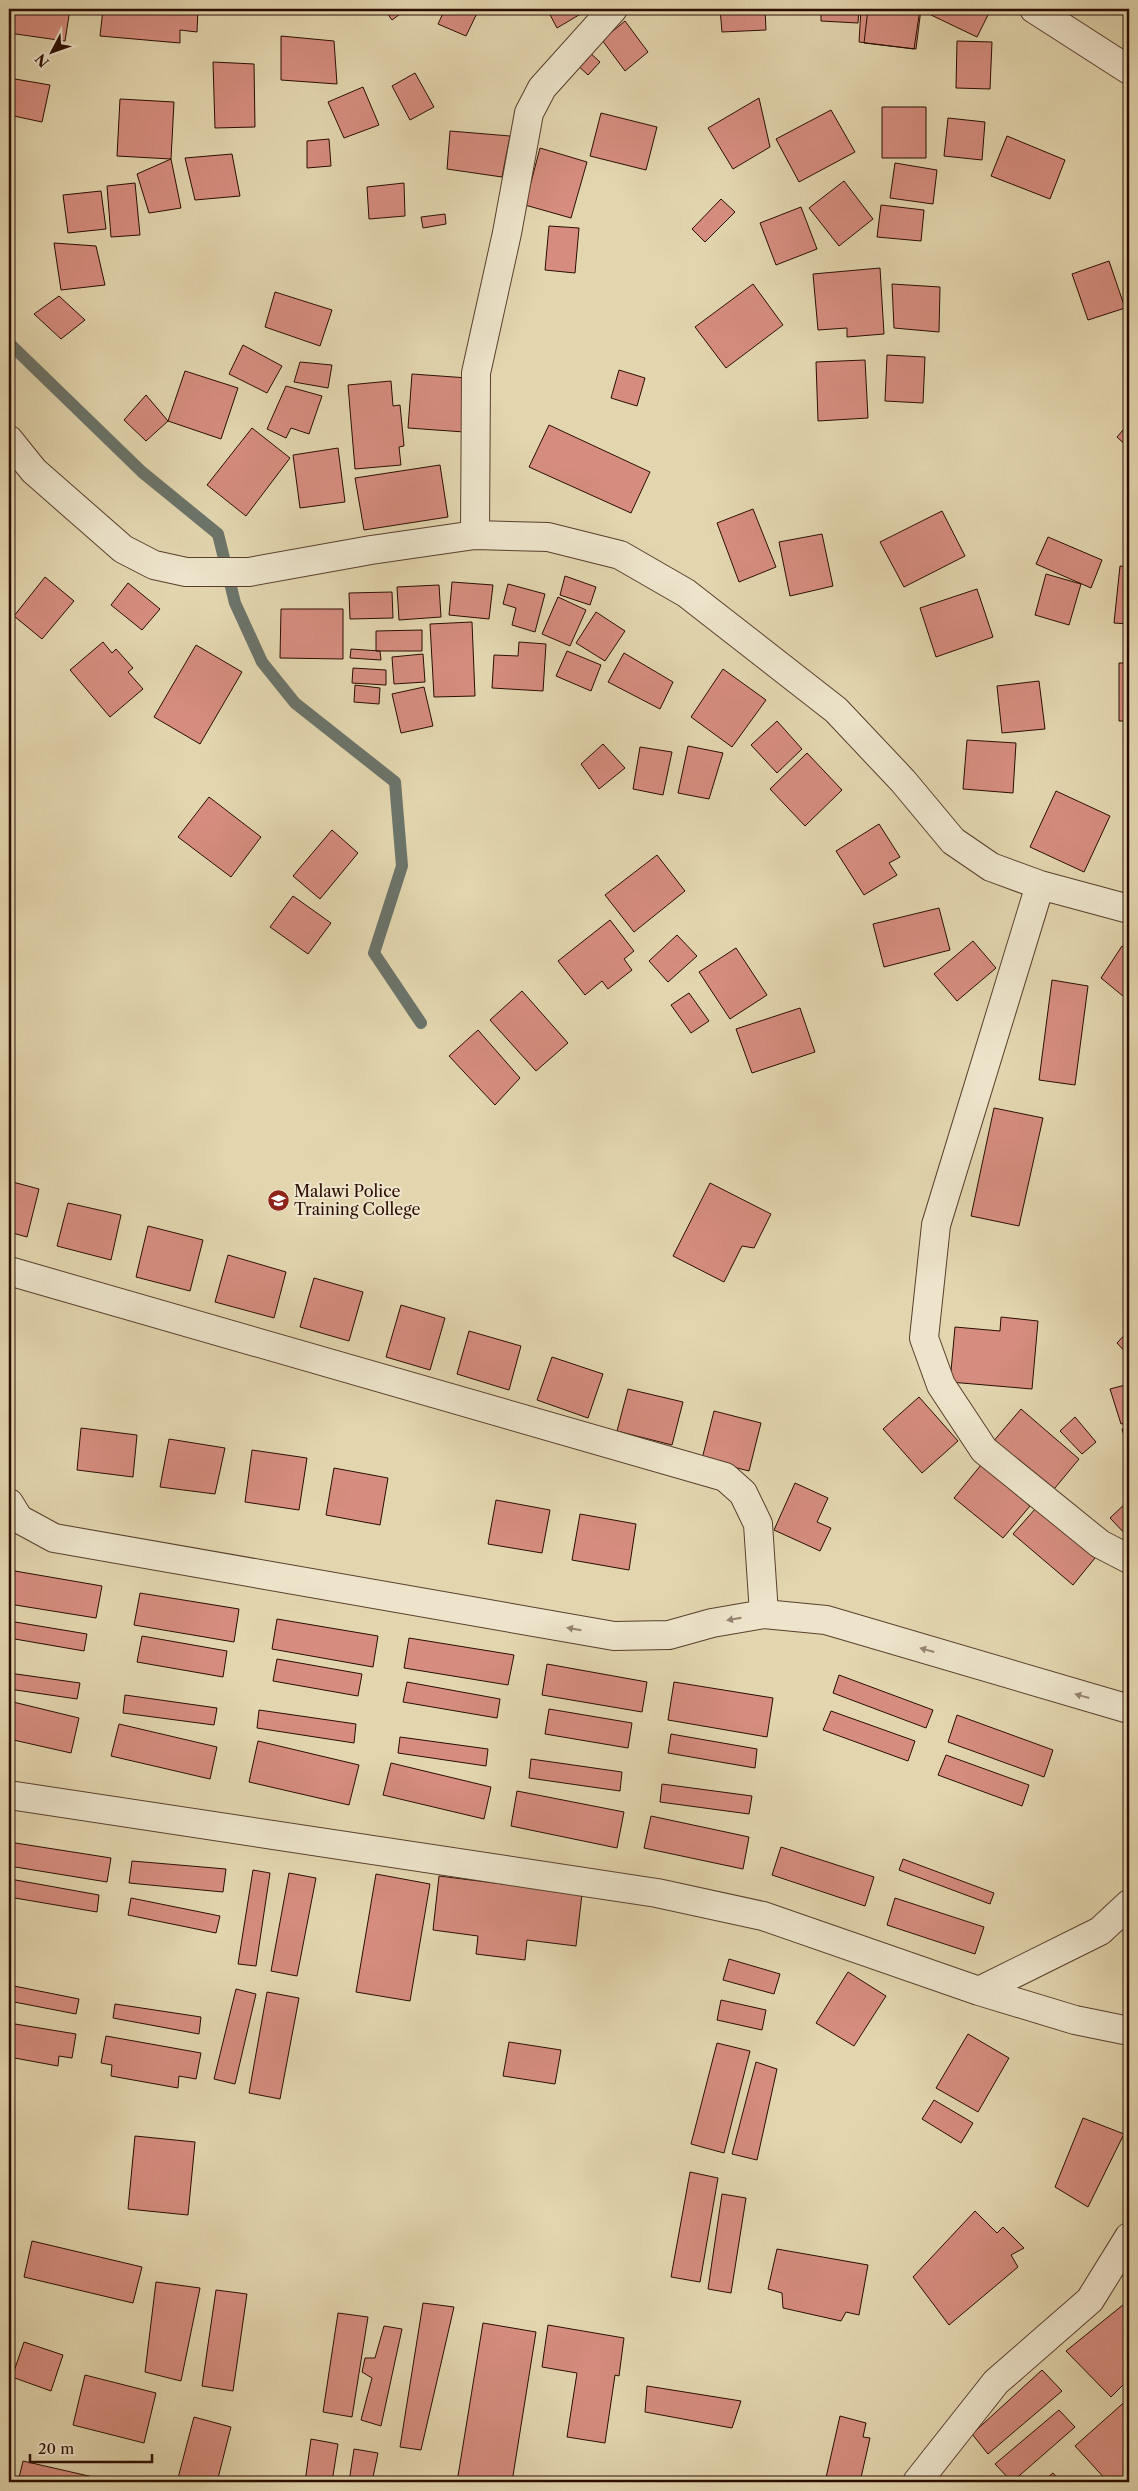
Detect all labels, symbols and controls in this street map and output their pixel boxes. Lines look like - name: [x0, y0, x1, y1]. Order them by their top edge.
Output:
- north arrow: [28, 28, 78, 78]
- text: N: [31, 50, 53, 71]
- place label: Malawi Police Training College: [294, 1181, 421, 1219]
- school or university icon: Malawi Police Training College: [266, 1188, 290, 1212]
- one-way arrow: [727, 1615, 742, 1623]
- one-way arrow: [566, 1624, 582, 1632]
- one-way arrow: [919, 1645, 934, 1653]
- one-way arrow: [1075, 1691, 1090, 1699]
- scale bar: [30, 2431, 152, 2463]
- text: 20 m: [38, 2439, 74, 2458]

